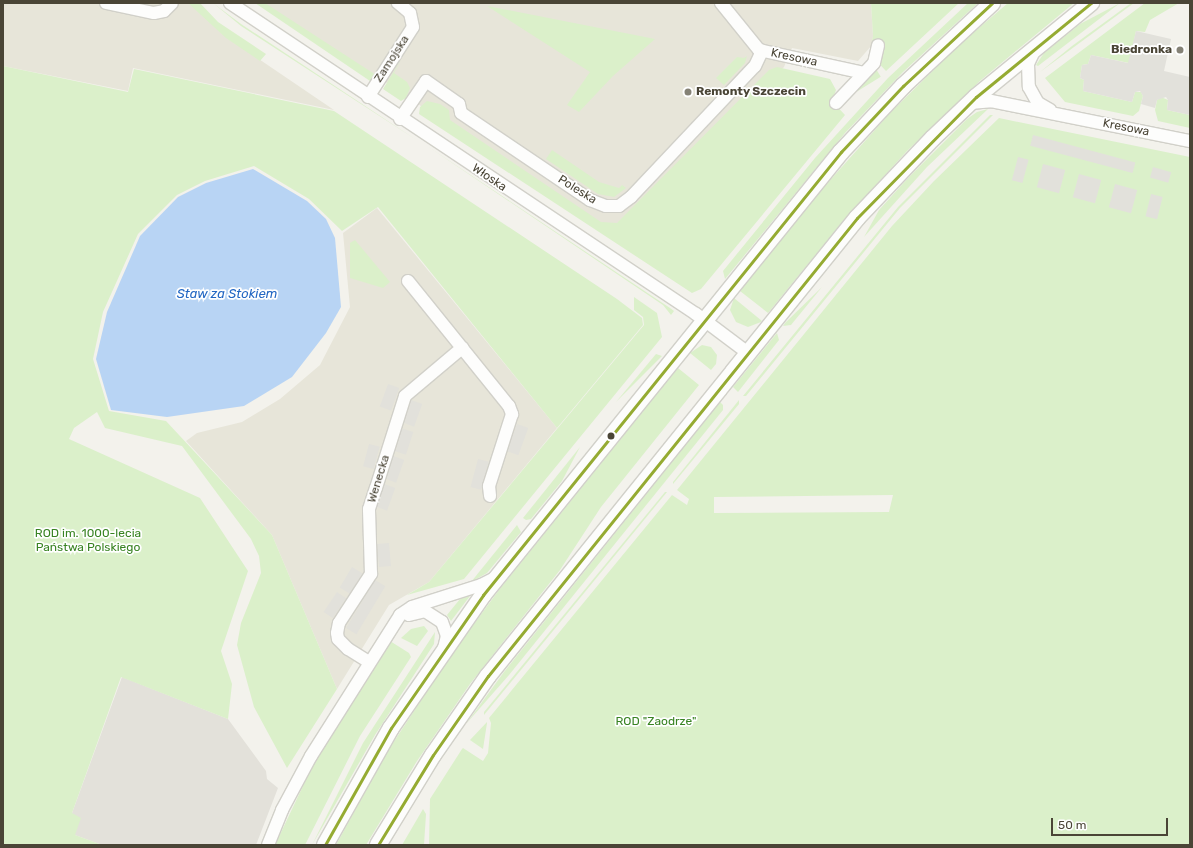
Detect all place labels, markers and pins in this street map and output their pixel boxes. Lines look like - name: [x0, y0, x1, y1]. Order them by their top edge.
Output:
- place label: Biedronka: [1111, 43, 1172, 57]
- marker: Biedronka: [1175, 45, 1185, 55]
- place label: Remonty Szczecin: [696, 85, 806, 99]
- marker: Remonty Szczecin: [683, 87, 693, 97]
- unlabelled marker: [606, 431, 616, 441]

